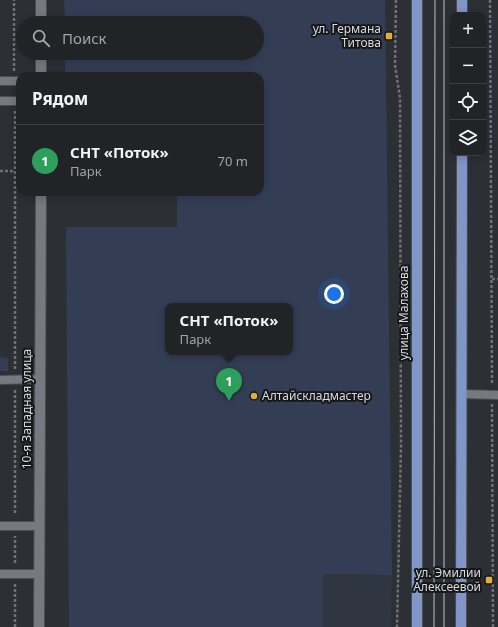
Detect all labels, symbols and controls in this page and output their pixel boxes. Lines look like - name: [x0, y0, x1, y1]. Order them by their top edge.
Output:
- map controls: [450, 12, 486, 156]
- button: +: [450, 12, 486, 48]
- search box: [16, 16, 264, 60]
- place label: ул. Германа Титова: [313, 20, 381, 51]
- icon: search: [30, 27, 52, 49]
- text: Поиск: [62, 28, 107, 48]
- marker: ул. Германа Титова: [384, 31, 394, 41]
- button: −: [450, 48, 486, 84]
- button: locate: [450, 84, 486, 120]
- text: Рядом: [32, 87, 88, 110]
- button: layers: [450, 120, 486, 156]
- text: СНТ «Поток»: [70, 142, 169, 162]
- text: 1: [41, 152, 49, 170]
- text: 70 m: [218, 152, 248, 170]
- text: Парк: [70, 162, 102, 180]
- street label: улица Малахова: [395, 266, 412, 360]
- your location: [324, 284, 344, 304]
- popup: [165, 303, 293, 355]
- text: СНТ «Поток»: [180, 310, 278, 330]
- text: Парк: [180, 330, 211, 348]
- street label: 10-я Западная улица: [18, 349, 35, 469]
- pin: 1: [216, 368, 242, 401]
- place label: Алтайскладмастер: [262, 387, 371, 404]
- marker: Алтайскладмастер: [249, 391, 259, 401]
- place label: ул. Эмилии Алексеевой: [413, 564, 481, 595]
- marker: ул. Эмилии Алексеевой: [484, 575, 494, 585]

